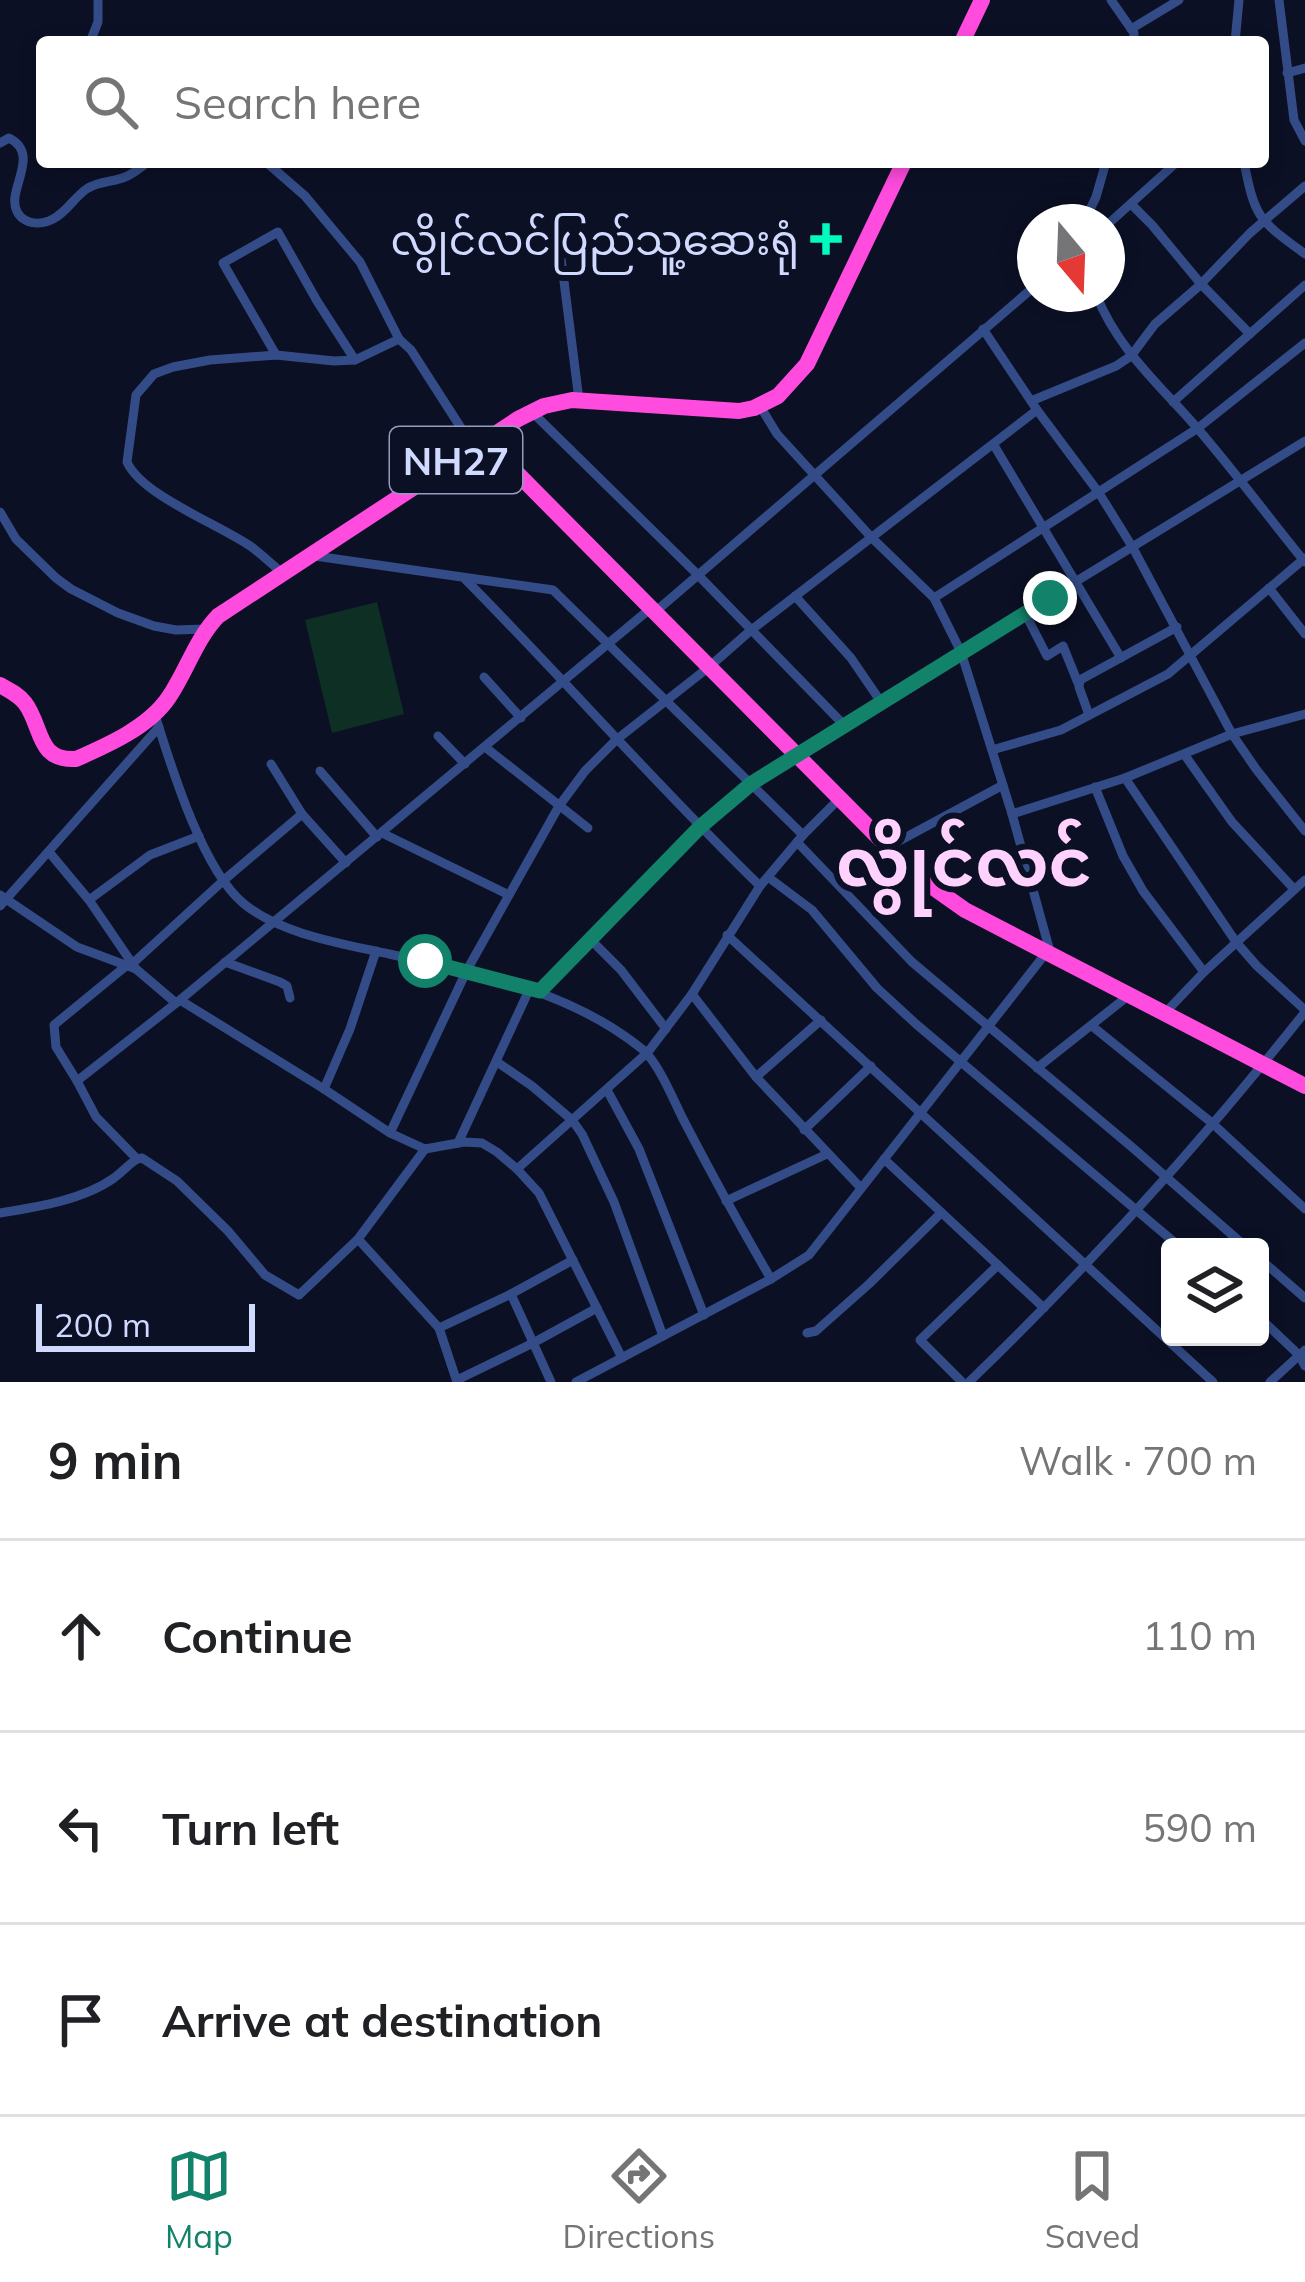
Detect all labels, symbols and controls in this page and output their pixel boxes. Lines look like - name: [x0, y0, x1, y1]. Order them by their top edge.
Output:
- search box: [36, 36, 1269, 168]
- icon: search: [78, 69, 144, 135]
- text: Search here: [174, 74, 421, 130]
- north arrow: [1017, 204, 1125, 312]
- place label: လွိုင်လင်ပြည်သူ့ဆေးရုံ: [391, 213, 799, 275]
- marker: လွိုင်လင်ပြည်သူ့ဆေးရုံ: [810, 223, 842, 255]
- road number: NH27: [390, 427, 522, 493]
- route end: [1023, 571, 1077, 625]
- district label: လွိုင်လင်: [836, 818, 1092, 917]
- route start: [398, 934, 452, 988]
- map controls: [1161, 1238, 1269, 1346]
- button: layers: [1161, 1238, 1269, 1346]
- scale bar: [36, 1298, 255, 1351]
- text: 200 m: [54, 1304, 151, 1345]
- text: 9 min: [48, 1428, 183, 1492]
- text: Walk · 700 m: [1019, 1436, 1257, 1485]
- icon: ahead: [48, 1603, 114, 1669]
- text: Continue: [162, 1608, 352, 1664]
- text: 110 m: [1142, 1611, 1257, 1660]
- icon: left: [48, 1795, 114, 1861]
- text: Turn left: [162, 1800, 339, 1856]
- text: 590 m: [1142, 1803, 1257, 1852]
- icon: arrive: [48, 1987, 114, 2053]
- text: Arrive at destination: [162, 1992, 602, 2048]
- tab: Map: [165, 2143, 233, 2256]
- tab: Directions: [563, 2143, 715, 2256]
- tab: Saved: [1045, 2143, 1140, 2256]

